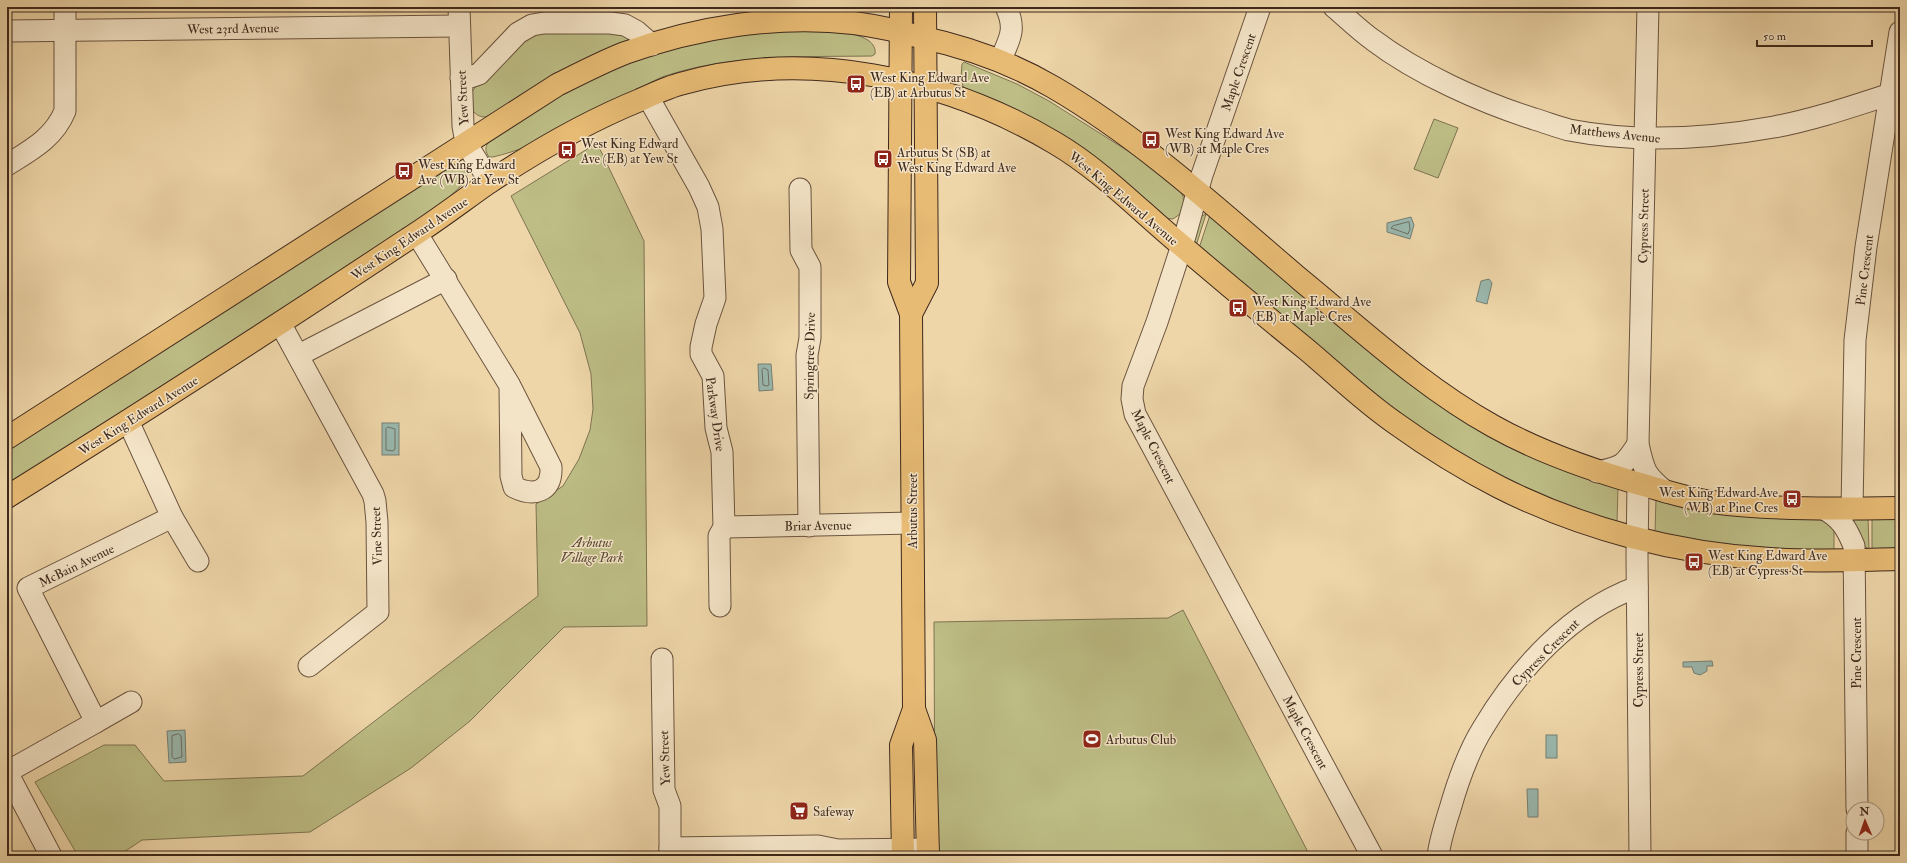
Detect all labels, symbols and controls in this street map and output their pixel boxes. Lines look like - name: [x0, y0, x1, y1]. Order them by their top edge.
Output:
- street label: West 23rd Avenue: [186, 20, 280, 38]
- scale bar: [1757, 22, 1872, 48]
- text: 50 m: [1763, 29, 1787, 44]
- street label: Maple Crescent: [1218, 31, 1261, 114]
- street label: Yew Street: [454, 70, 472, 126]
- place label: West King Edward Ave (EB) at Arbutus St: [869, 70, 990, 101]
- bus stop icon: West King Edward Ave (EB) at Arbutus St: [845, 73, 867, 95]
- street label: Matthews Avenue: [1569, 121, 1662, 147]
- place label: West King Edward Ave (WB) at Maple Cres: [1164, 126, 1285, 158]
- bus stop icon: West King Edward Ave (WB) at Maple Cres: [1140, 129, 1162, 151]
- place label: West King Edward Ave (EB) at Yew St: [580, 136, 679, 167]
- bus stop icon: West King Edward Ave (EB) at Yew St: [556, 139, 578, 161]
- place label: Arbutus St (SB) at West King Edward Ave: [896, 145, 1017, 176]
- bus stop icon: Arbutus St (SB) at West King Edward Ave: [872, 148, 894, 170]
- street label: West King Edward Avenue: [1065, 148, 1182, 250]
- place label: West King Edward Ave (WB) at Yew St: [417, 157, 519, 188]
- bus stop icon: West King Edward Ave (WB) at Yew St: [393, 160, 415, 182]
- street label: Cypress Street: [1635, 188, 1654, 264]
- street label: West King Edward Avenue: [347, 193, 472, 285]
- street label: Pine Crescent: [1853, 234, 1877, 307]
- place label: West King Edward Ave (EB) at Maple Cres: [1251, 294, 1372, 326]
- bus stop icon: West King Edward Ave (EB) at Maple Cres: [1227, 297, 1249, 319]
- street label: Springtree Drive: [801, 312, 820, 400]
- street label: West King Edward Avenue: [75, 372, 202, 460]
- street label: Parkway Drive: [701, 376, 728, 453]
- street label: Maple Crescent: [1127, 407, 1179, 487]
- street label: Arbutus Street: [905, 473, 921, 550]
- place label: West King Edward Ave (WB) at Pine Cres: [1658, 485, 1779, 516]
- bus stop icon: West King Edward Ave (WB) at Pine Cres: [1781, 488, 1803, 510]
- street label: Vine Street: [368, 506, 386, 566]
- street label: Briar Avenue: [784, 517, 852, 535]
- park label: Arbutus Village Park: [561, 535, 623, 566]
- street label: McBain Avenue: [36, 541, 117, 591]
- place label: West King Edward Ave (EB) at Cypress St: [1707, 548, 1828, 580]
- bus stop icon: West King Edward Ave (EB) at Cypress St: [1683, 551, 1705, 573]
- street label: Cypress Crescent: [1509, 616, 1584, 691]
- street label: Pine Crescent: [1849, 617, 1865, 689]
- street label: Cypress Street: [1631, 633, 1648, 707]
- street label: Maple Crescent: [1278, 693, 1331, 773]
- sports icon: Arbutus Club: [1081, 728, 1103, 750]
- street label: Yew Street: [656, 730, 674, 786]
- place label: Arbutus Club: [1105, 732, 1176, 748]
- supermarket icon: Safeway: [788, 800, 810, 822]
- north arrow: [1845, 801, 1885, 841]
- place label: Safeway: [813, 804, 854, 821]
- text: N: [1859, 805, 1871, 818]

